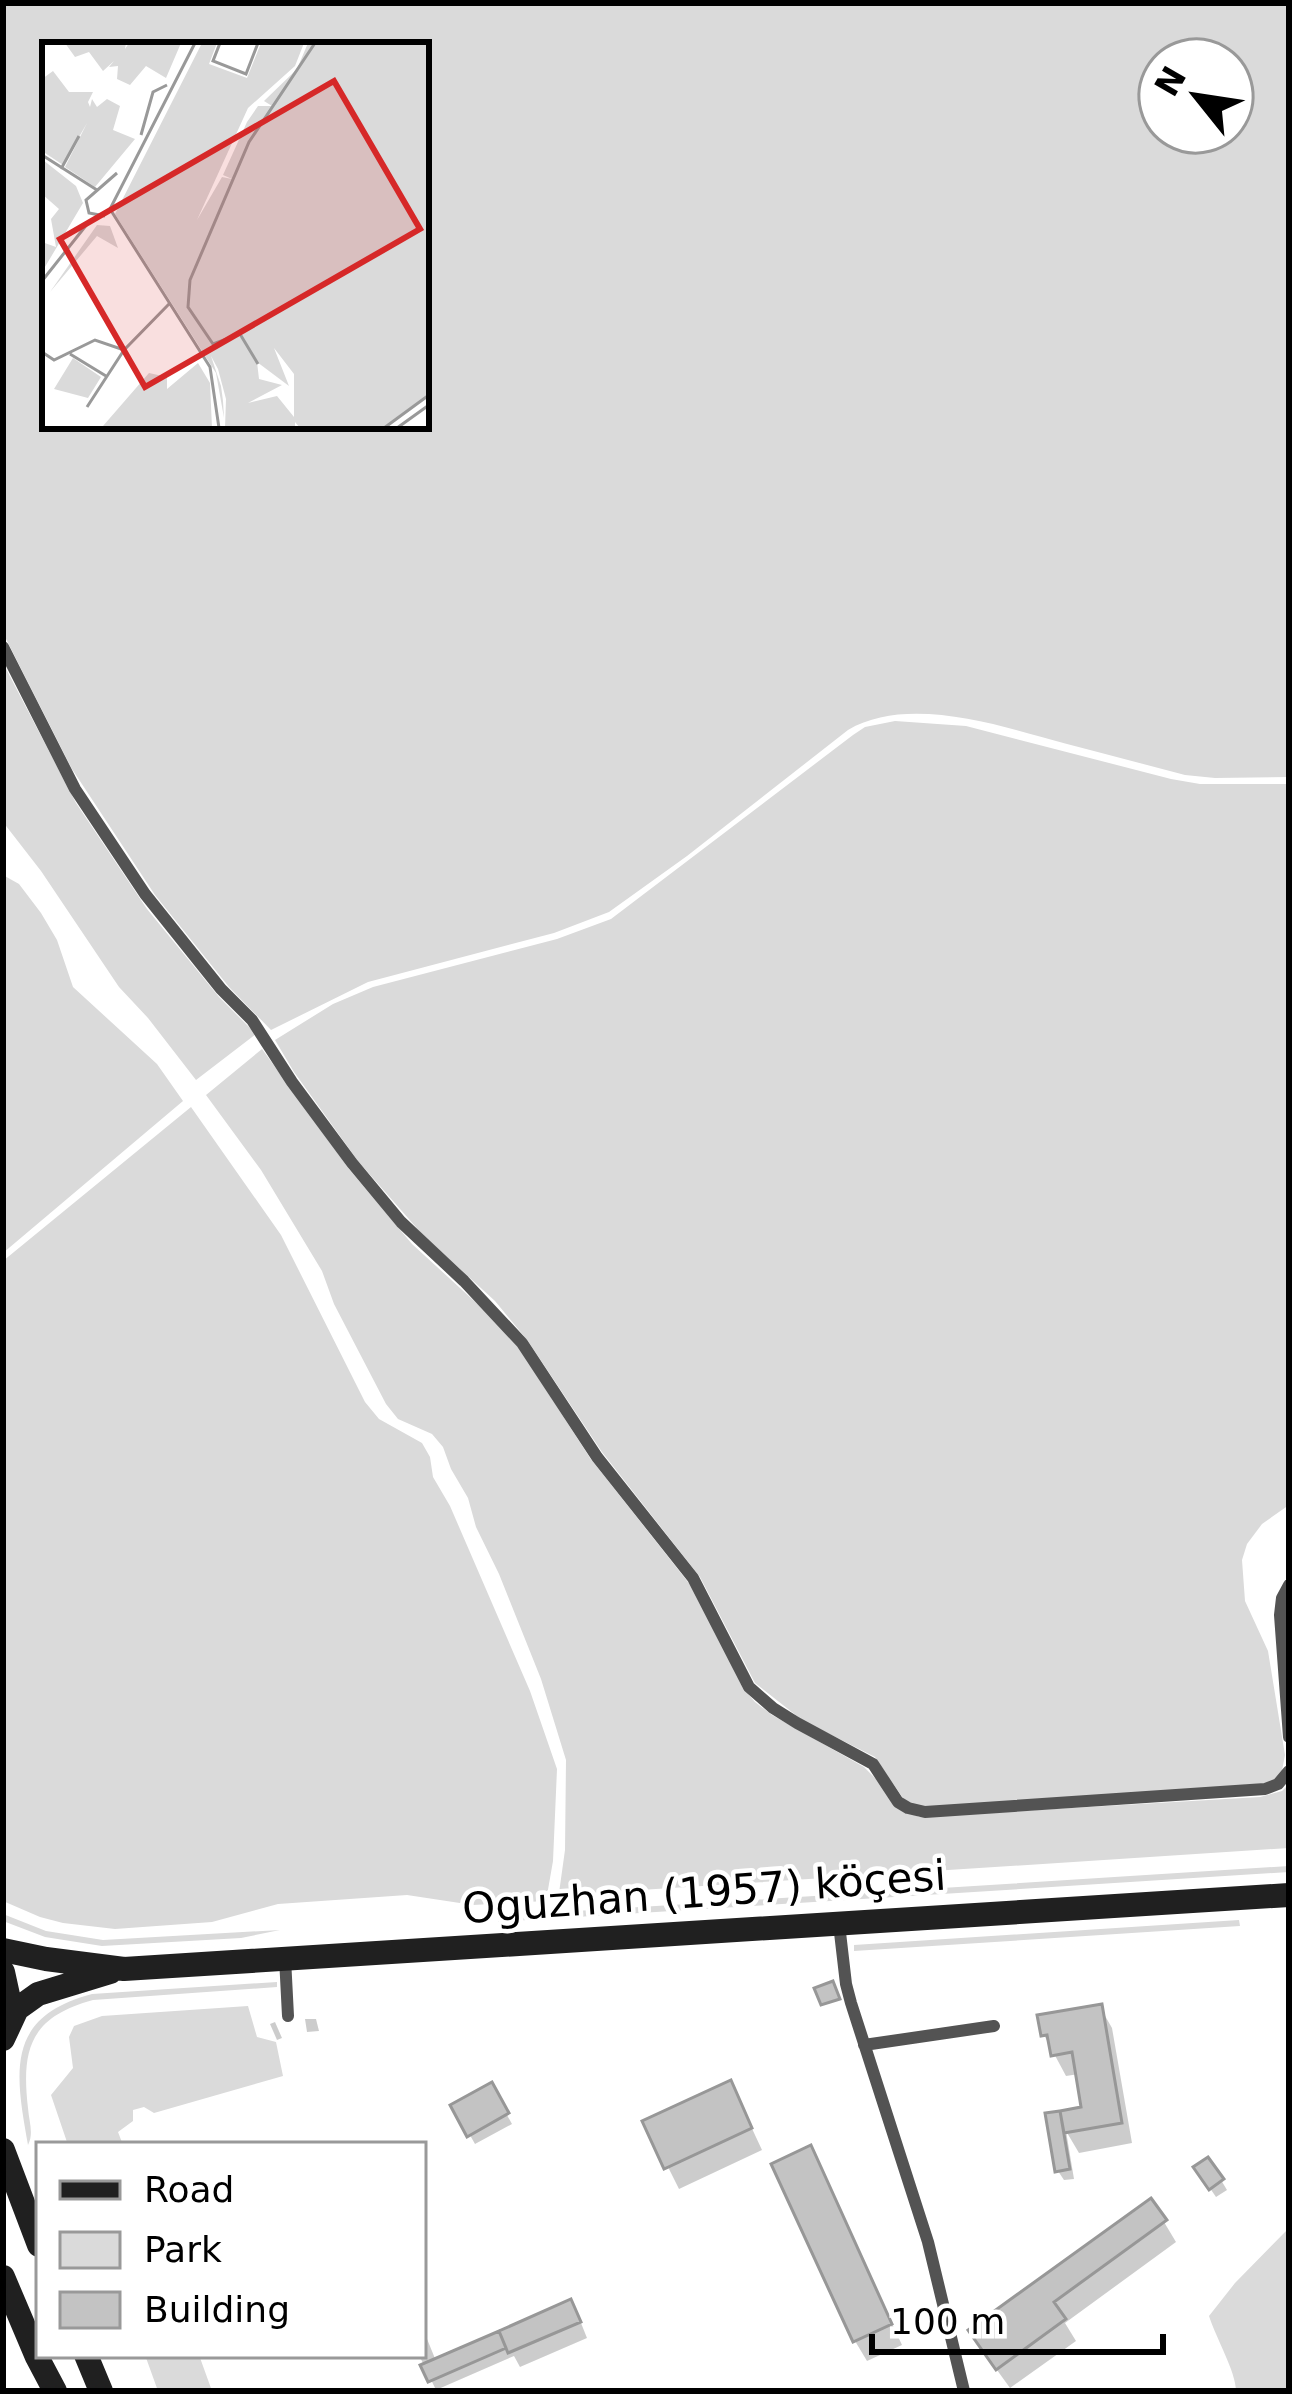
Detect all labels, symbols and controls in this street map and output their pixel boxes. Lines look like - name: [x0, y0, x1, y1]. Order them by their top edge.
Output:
- north arrow: [1136, 36, 1256, 156]
- inset map: [42, 42, 429, 429]
- text: N: [1147, 60, 1194, 103]
- street label: Oguzhan (1957) köçesi: [461, 1851, 947, 1933]
- legend: [36, 2142, 426, 2358]
- text: Road: [144, 2169, 234, 2210]
- text: Park: [144, 2229, 222, 2270]
- scale bar: [872, 2280, 1163, 2354]
- text: Building: [144, 2289, 290, 2330]
- text: 100 m: [890, 2301, 1005, 2342]

